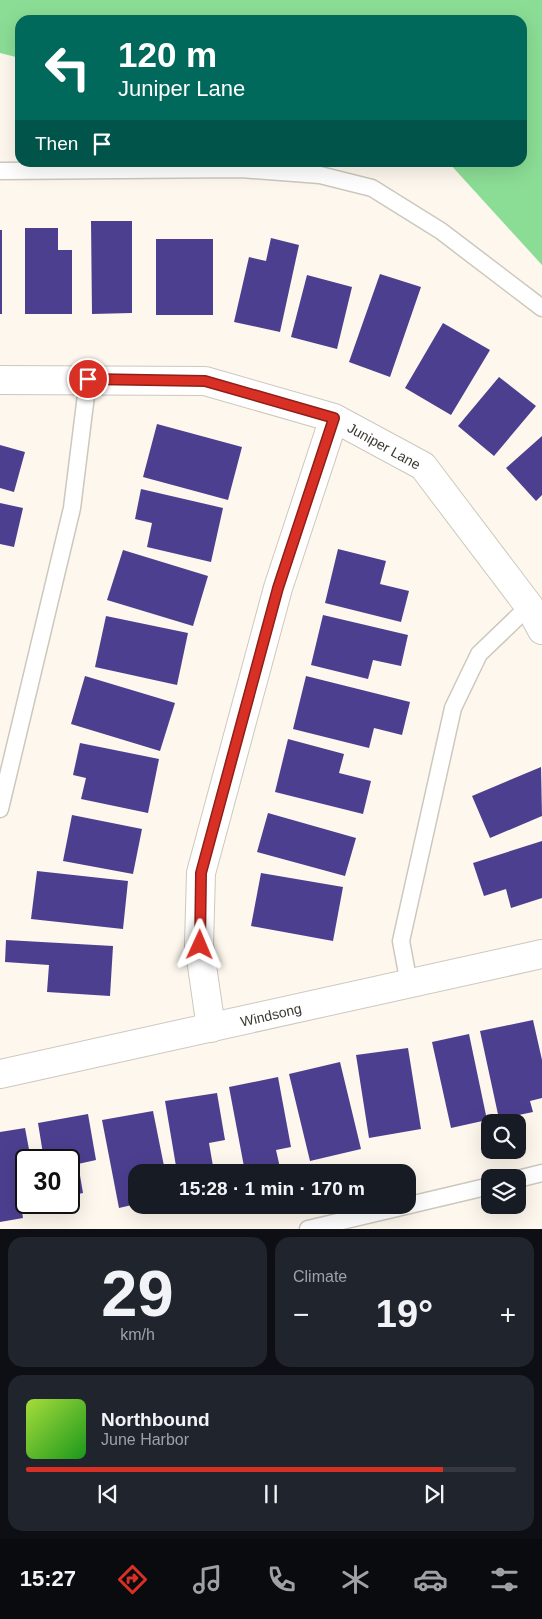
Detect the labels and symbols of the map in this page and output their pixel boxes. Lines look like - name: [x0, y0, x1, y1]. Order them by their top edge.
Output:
- pin: [67, 358, 109, 400]
- street label: Juniper Lane: [345, 419, 423, 473]
- position arrow: [173, 918, 225, 970]
- street label: Windsong: [239, 1000, 303, 1030]
- speed limit sign: 30: [15, 1149, 80, 1214]

